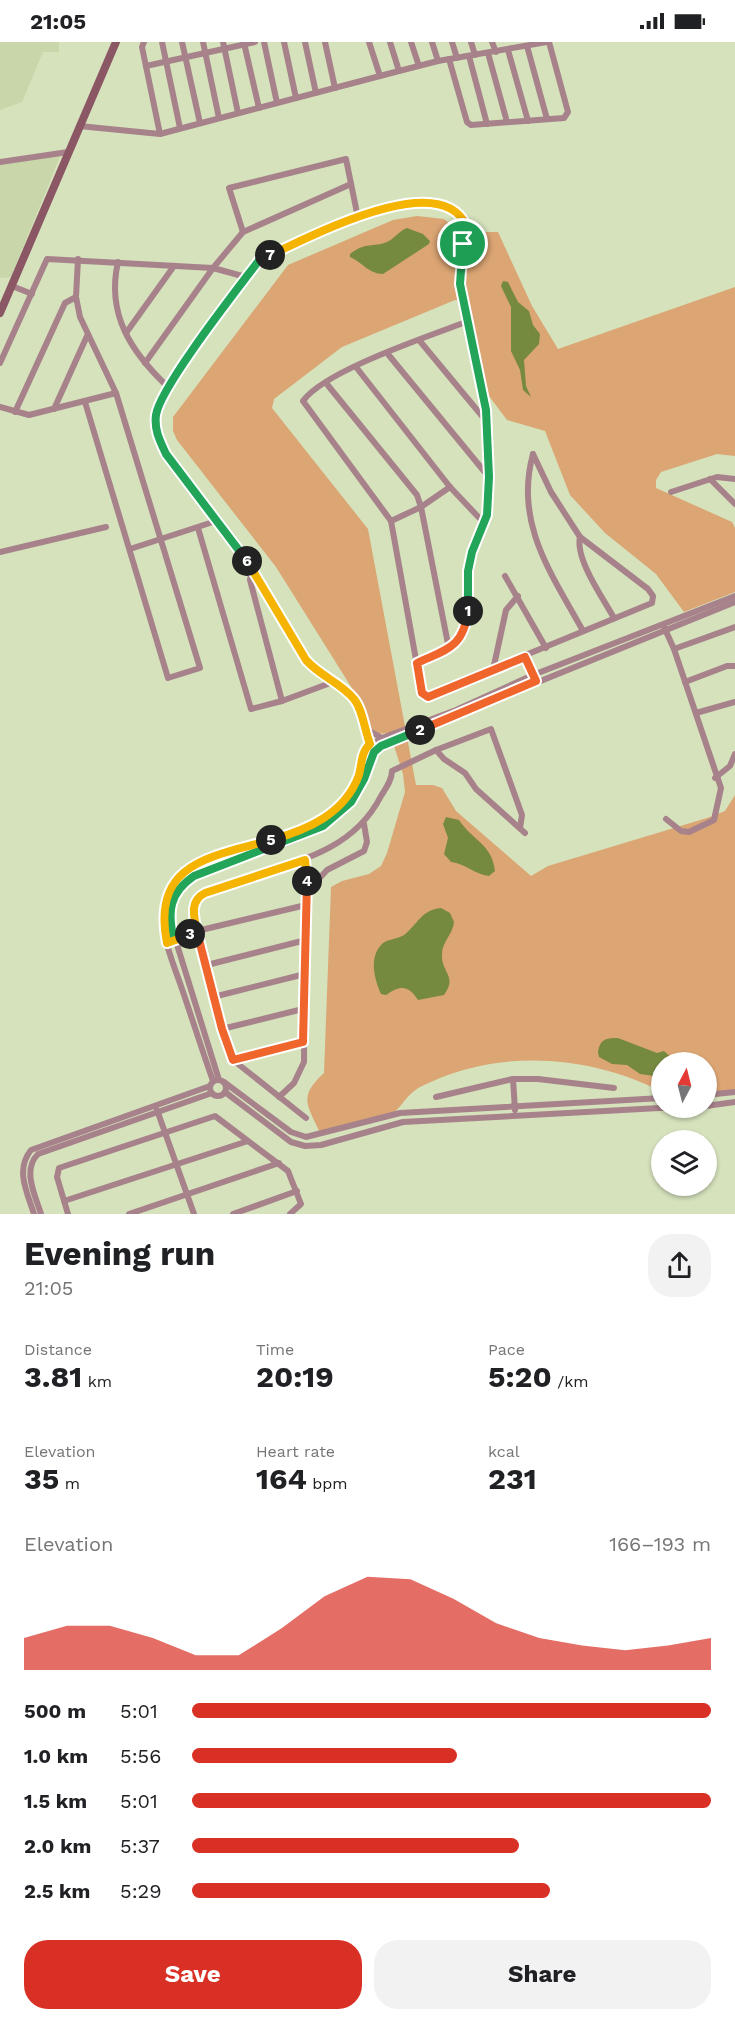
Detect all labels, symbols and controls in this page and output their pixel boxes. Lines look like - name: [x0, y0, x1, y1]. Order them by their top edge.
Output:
- text: 21:05: [30, 9, 86, 34]
- pin: [437, 218, 488, 269]
- icon: arrive: [446, 227, 479, 260]
- pin: 7: [255, 240, 285, 270]
- text: 7: [265, 245, 275, 264]
- pin: 6: [232, 546, 262, 576]
- text: 6: [242, 551, 252, 570]
- pin: 1: [453, 596, 483, 626]
- text: 1: [465, 601, 471, 620]
- pin: 2: [405, 715, 435, 745]
- text: 2: [415, 720, 425, 739]
- pin: 5: [256, 825, 286, 855]
- text: 5: [266, 830, 276, 849]
- pin: 4: [292, 866, 322, 896]
- text: 4: [302, 871, 312, 890]
- pin: 3: [175, 919, 205, 949]
- text: 3: [185, 924, 195, 943]
- north arrow: [651, 1052, 717, 1118]
- map controls: [651, 1052, 717, 1196]
- button: layers: [651, 1130, 717, 1196]
- text: Evening run: [24, 1234, 215, 1273]
- button: share: [648, 1234, 711, 1297]
- text: 21:05: [24, 1276, 73, 1300]
- text: Distance: [24, 1340, 92, 1359]
- text: Time: [256, 1340, 294, 1359]
- text: Pace: [488, 1340, 525, 1359]
- text: 3.81: [24, 1359, 82, 1394]
- text: 20:19: [256, 1359, 334, 1394]
- text: 5:20: [488, 1359, 552, 1394]
- text: km: [82, 1372, 112, 1391]
- text: /km: [552, 1372, 589, 1391]
- text: Elevation: [24, 1442, 95, 1461]
- text: Heart rate: [256, 1442, 335, 1461]
- text: kcal: [488, 1442, 520, 1461]
- text: 35: [24, 1461, 59, 1496]
- text: 164: [256, 1461, 307, 1496]
- text: 231: [488, 1461, 537, 1496]
- text: m: [59, 1474, 80, 1493]
- text: bpm: [307, 1474, 348, 1493]
- text: Elevation: [24, 1532, 113, 1556]
- text: 166–193 m: [609, 1532, 711, 1556]
- text: 500 m: [24, 1699, 86, 1723]
- text: 5:01: [120, 1699, 158, 1723]
- text: 1.0 km: [24, 1744, 88, 1768]
- text: 5:56: [120, 1744, 161, 1768]
- text: 1.5 km: [24, 1789, 87, 1813]
- text: 5:01: [120, 1789, 158, 1813]
- text: 2.0 km: [24, 1834, 91, 1858]
- text: 5:37: [120, 1834, 160, 1858]
- text: 2.5 km: [24, 1879, 90, 1903]
- text: 5:29: [120, 1879, 162, 1903]
- button: Save: [24, 1940, 362, 2009]
- button: Share: [374, 1940, 711, 2009]

